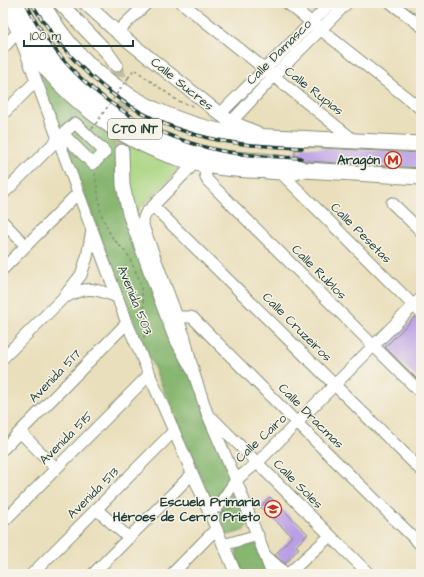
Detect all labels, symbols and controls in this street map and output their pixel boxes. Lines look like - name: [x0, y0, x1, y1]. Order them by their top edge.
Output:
- street label: Calle Damasco: [242, 15, 316, 89]
- scale bar: [24, 22, 133, 48]
- text: 100 m: [30, 28, 61, 45]
- street label: Calle Sucres: [147, 53, 218, 115]
- street label: Calle Rupias: [281, 62, 348, 120]
- road number: CTO INT: [108, 119, 162, 139]
- metro station icon: Aragón: [383, 150, 403, 170]
- place label: Aragón: [337, 151, 380, 171]
- street label: Calle Pesetas: [327, 199, 396, 268]
- street label: Calle Rublos: [287, 240, 351, 304]
- street label: Avenida 503: [113, 263, 157, 338]
- street label: Calle Cruzeiros: [258, 288, 336, 366]
- street label: Avenida 517: [25, 345, 85, 407]
- street label: Calle Dracmas: [274, 379, 348, 453]
- street label: Avenida 515: [35, 407, 97, 469]
- street label: Calle Cairo: [231, 409, 291, 467]
- street label: Calle Soles: [269, 455, 327, 513]
- street label: Avenida 513: [63, 463, 123, 523]
- place label: Escuela Primaria Héroes de Cerro Prieto: [113, 493, 261, 526]
- school or university icon: Escuela Primaria Héroes de Cerro Prieto: [263, 499, 283, 519]

